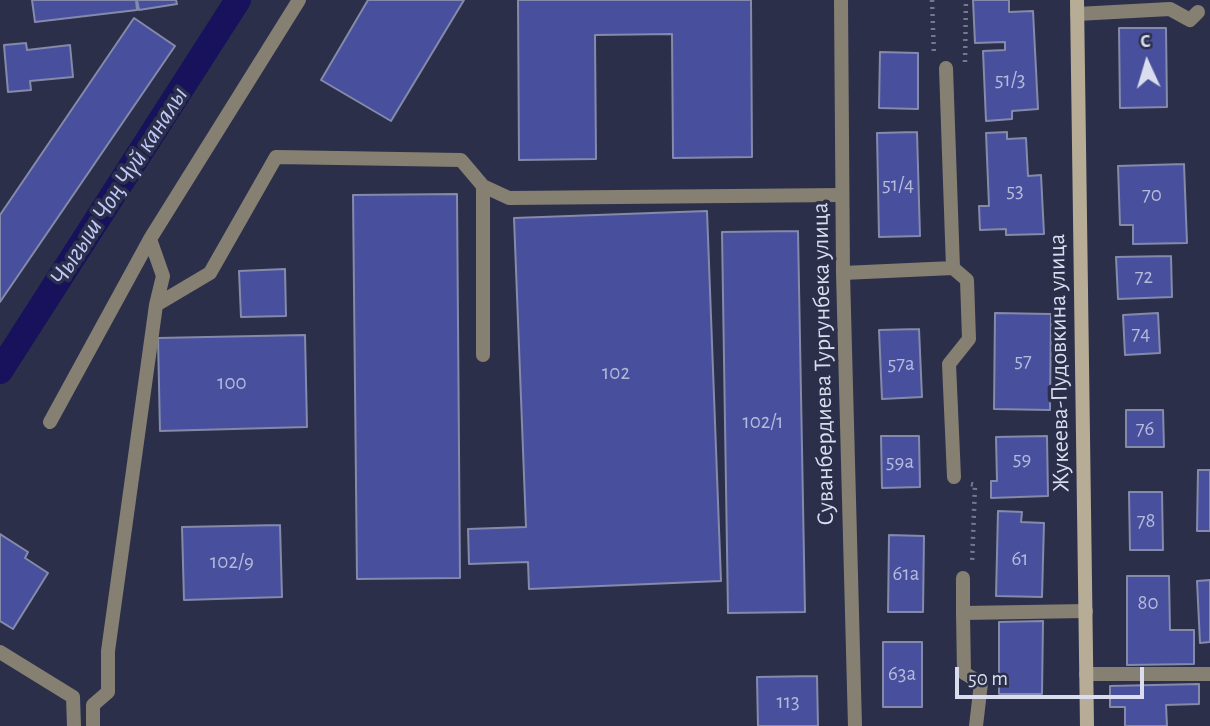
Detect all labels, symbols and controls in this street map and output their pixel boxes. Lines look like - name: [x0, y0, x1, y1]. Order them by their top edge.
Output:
- north arrow: [1112, 28, 1182, 98]
- text: С: [1140, 32, 1151, 51]
- house number: 51/3: [995, 67, 1025, 93]
- water label: Чыгыш Чоң Чүй каналы: [43, 81, 195, 291]
- house number: 51/4: [882, 172, 914, 198]
- house number: 53: [1006, 178, 1024, 204]
- house number: 70: [1142, 182, 1162, 208]
- street label: Суванбердиева Тургунбека улица: [806, 202, 840, 526]
- street label: Жукеева-Пудовкина улица: [1042, 234, 1076, 492]
- house number: 72: [1135, 264, 1153, 290]
- house number: 74: [1132, 321, 1150, 347]
- house number: 57: [1014, 348, 1032, 374]
- house number: 57a: [887, 351, 915, 377]
- house number: 102: [602, 360, 630, 386]
- house number: 100: [217, 370, 247, 396]
- house number: 102/1: [742, 409, 784, 435]
- house number: 76: [1136, 416, 1154, 442]
- house number: 59: [1013, 446, 1031, 472]
- house number: 59a: [886, 449, 914, 475]
- house number: 78: [1137, 508, 1155, 534]
- house number: 61: [1011, 546, 1029, 572]
- house number: 102/9: [210, 549, 254, 575]
- house number: 61a: [893, 561, 919, 587]
- house number: 80: [1137, 590, 1159, 616]
- scale bar: [958, 652, 1147, 696]
- house number: 63a: [888, 661, 916, 687]
- text: 50 m: [968, 668, 1008, 689]
- house number: 113: [776, 689, 800, 715]

